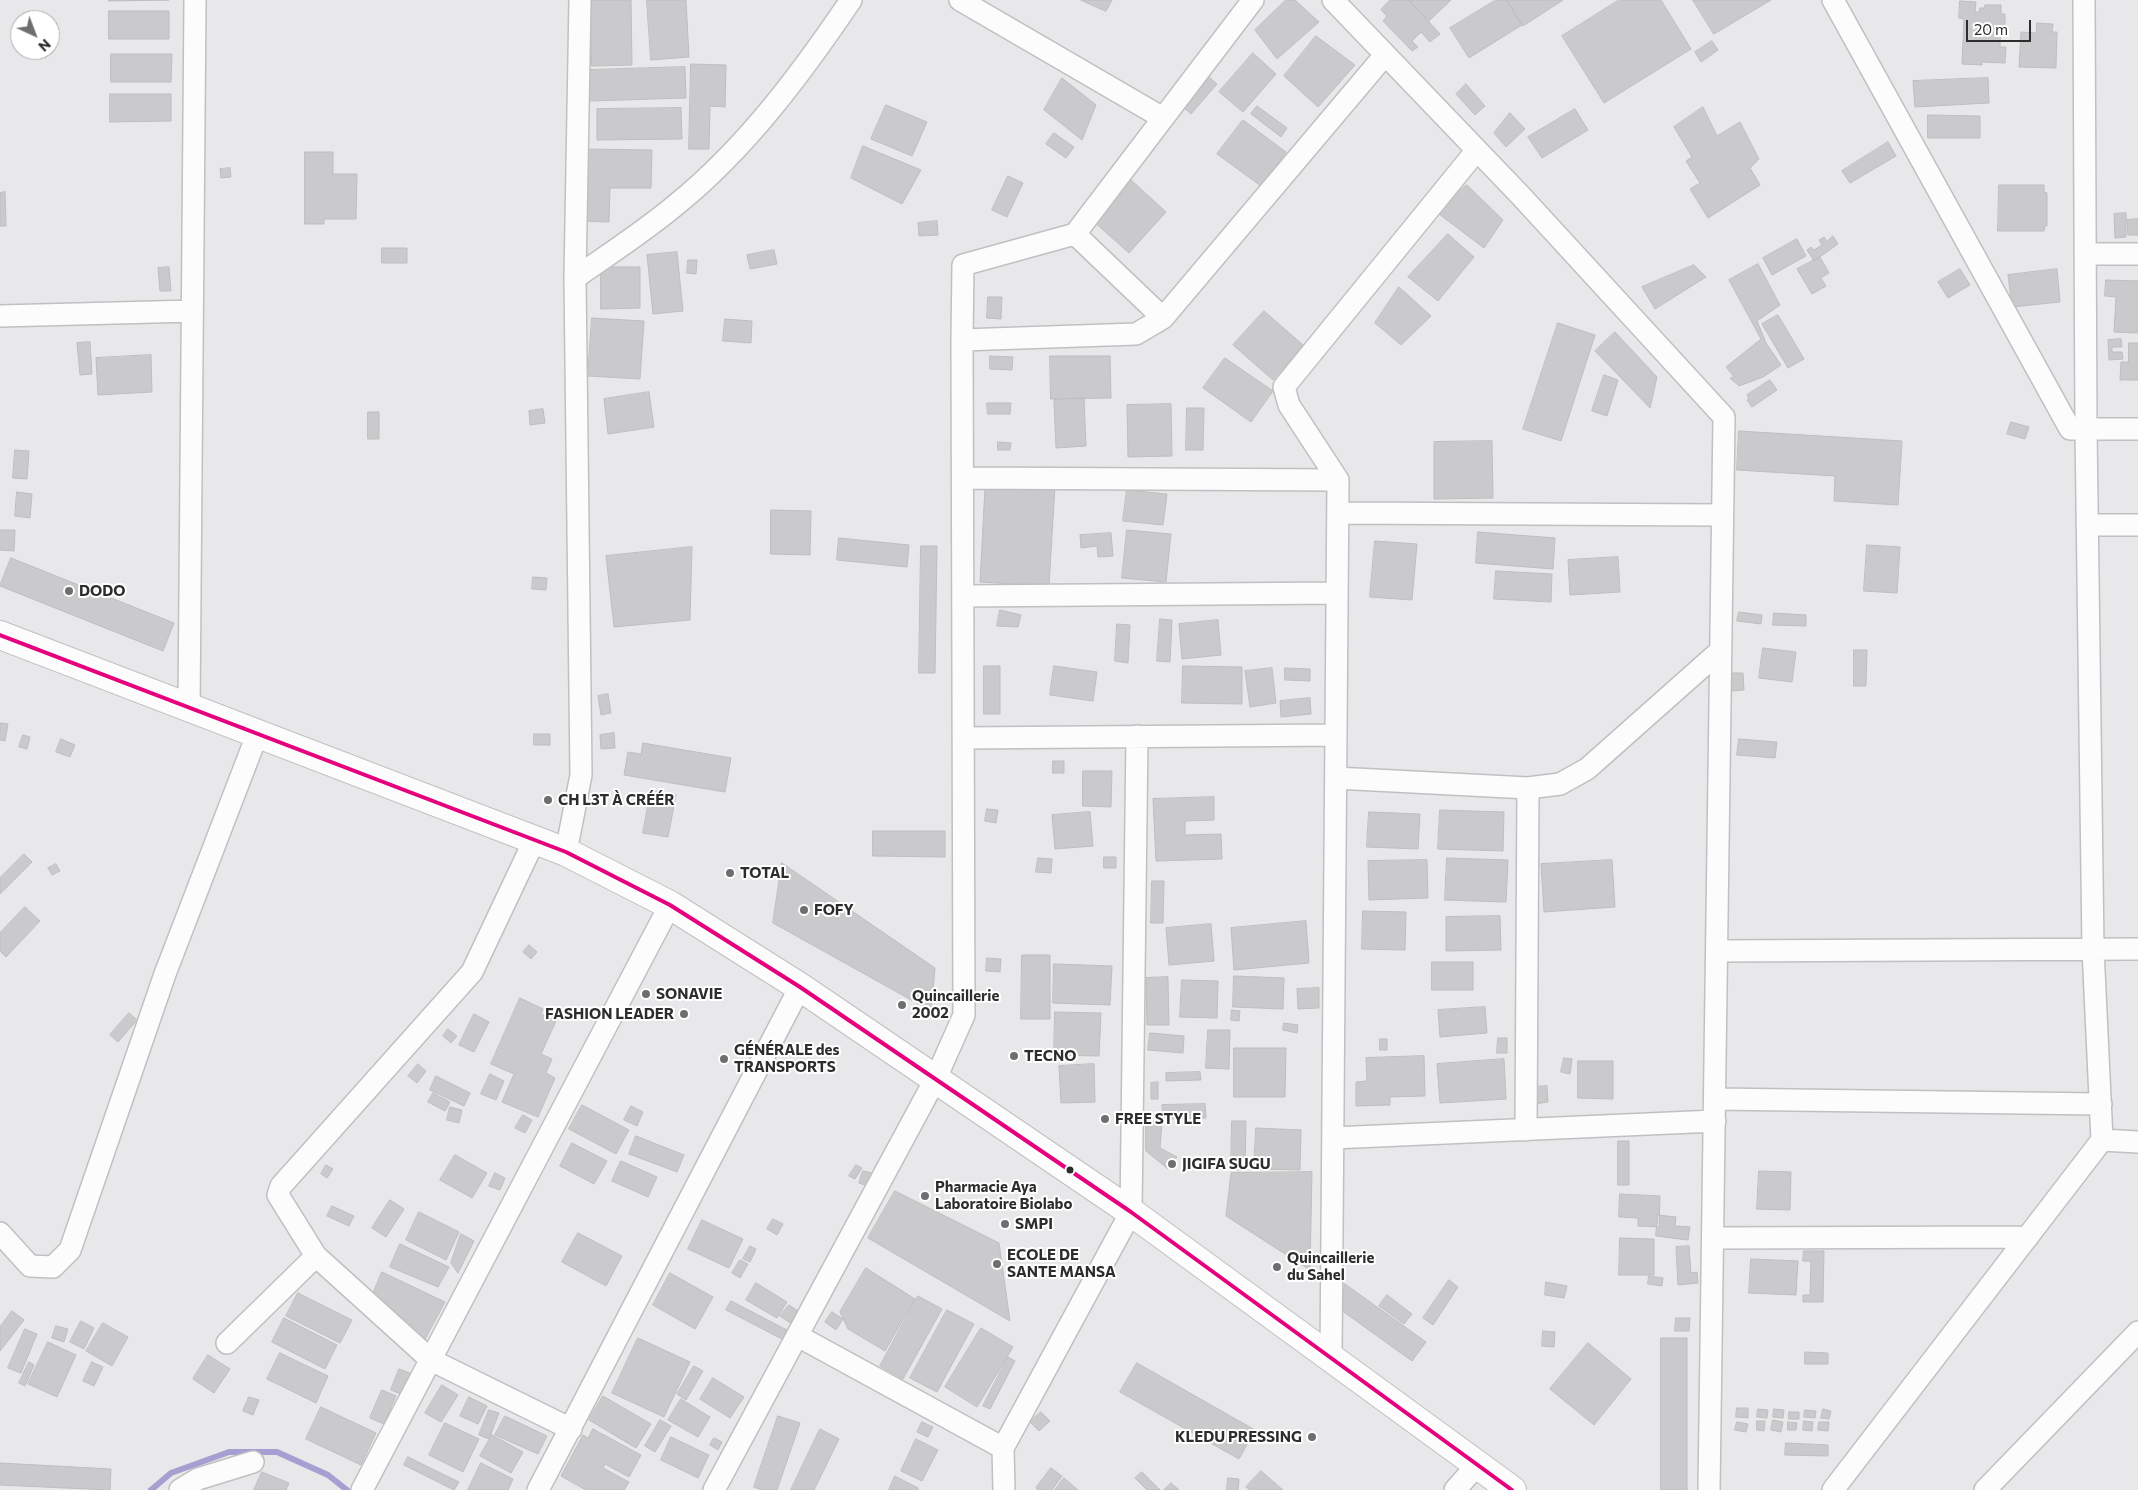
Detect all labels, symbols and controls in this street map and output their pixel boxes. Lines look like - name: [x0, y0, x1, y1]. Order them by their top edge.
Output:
- north arrow: [10, 10, 60, 60]
- scale bar: [1968, 10, 2033, 42]
- text: 20 m: [1974, 20, 2008, 38]
- text: N: [35, 36, 55, 55]
- place label: DODO: [79, 582, 125, 600]
- marker: DODO: [63, 585, 75, 597]
- place label: CH L3T À CRÉÉR: [558, 791, 675, 809]
- marker: CH L3T À CRÉÉR: [542, 794, 554, 806]
- place label: TOTAL: [740, 864, 789, 882]
- marker: TOTAL: [724, 867, 736, 879]
- place label: FOFY: [814, 901, 854, 919]
- marker: FOFY: [798, 904, 810, 916]
- place label: SONAVIE: [656, 985, 722, 1003]
- place label: Quincaillerie 2002: [912, 987, 999, 1022]
- marker: SONAVIE: [640, 988, 652, 1000]
- marker: Quincaillerie 2002: [896, 999, 908, 1011]
- place label: FASHION LEADER: [545, 1005, 674, 1023]
- marker: FASHION LEADER: [678, 1008, 690, 1020]
- place label: GÉNÉRALE des TRANSPORTS: [734, 1041, 839, 1076]
- place label: TECNO: [1024, 1047, 1076, 1065]
- marker: TECNO: [1008, 1050, 1020, 1062]
- marker: GÉNÉRALE des TRANSPORTS: [718, 1053, 730, 1065]
- place label: FREE STYLE: [1115, 1110, 1201, 1128]
- marker: FREE STYLE: [1099, 1113, 1111, 1125]
- place label: JIGIFA SUGU: [1182, 1155, 1271, 1173]
- marker: JIGIFA SUGU: [1166, 1158, 1178, 1170]
- unlabelled marker: [1065, 1165, 1075, 1175]
- place label: Pharmacie Aya Laboratoire Biolabo: [935, 1178, 1072, 1213]
- marker: Pharmacie Aya Laboratoire Biolabo: [919, 1190, 931, 1202]
- place label: SMPI: [1015, 1215, 1053, 1233]
- marker: SMPI: [999, 1218, 1011, 1230]
- place label: ECOLE DE SANTE MANSA: [1007, 1246, 1116, 1281]
- place label: Quincaillerie du Sahel: [1287, 1249, 1374, 1284]
- marker: ECOLE DE SANTE MANSA: [991, 1258, 1003, 1270]
- marker: Quincaillerie du Sahel: [1271, 1261, 1283, 1273]
- place label: KLEDU PRESSING: [1175, 1428, 1302, 1446]
- marker: KLEDU PRESSING: [1306, 1431, 1318, 1443]

